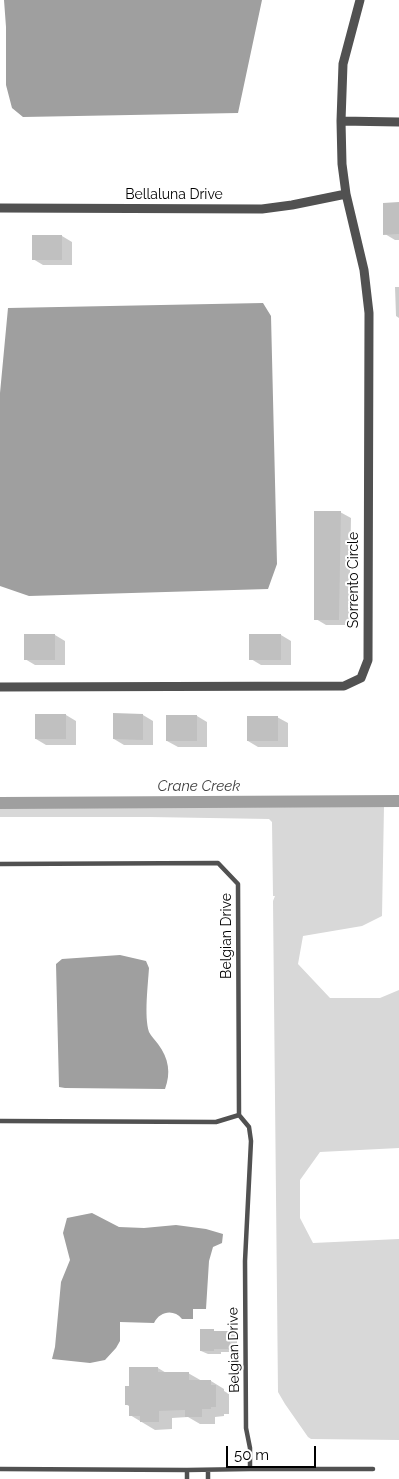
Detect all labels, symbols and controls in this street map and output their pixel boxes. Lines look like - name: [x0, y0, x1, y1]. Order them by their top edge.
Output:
- street label: Bellaluna Drive: [125, 187, 223, 203]
- street label: Sorrento Circle: [346, 532, 362, 628]
- water label: Crane Creek: [158, 777, 240, 795]
- street label: Belgian Drive: [219, 893, 235, 979]
- street label: Belgian Drive: [225, 1307, 243, 1393]
- scale bar: [229, 1436, 319, 1468]
- text: 50 m: [234, 1446, 269, 1464]

